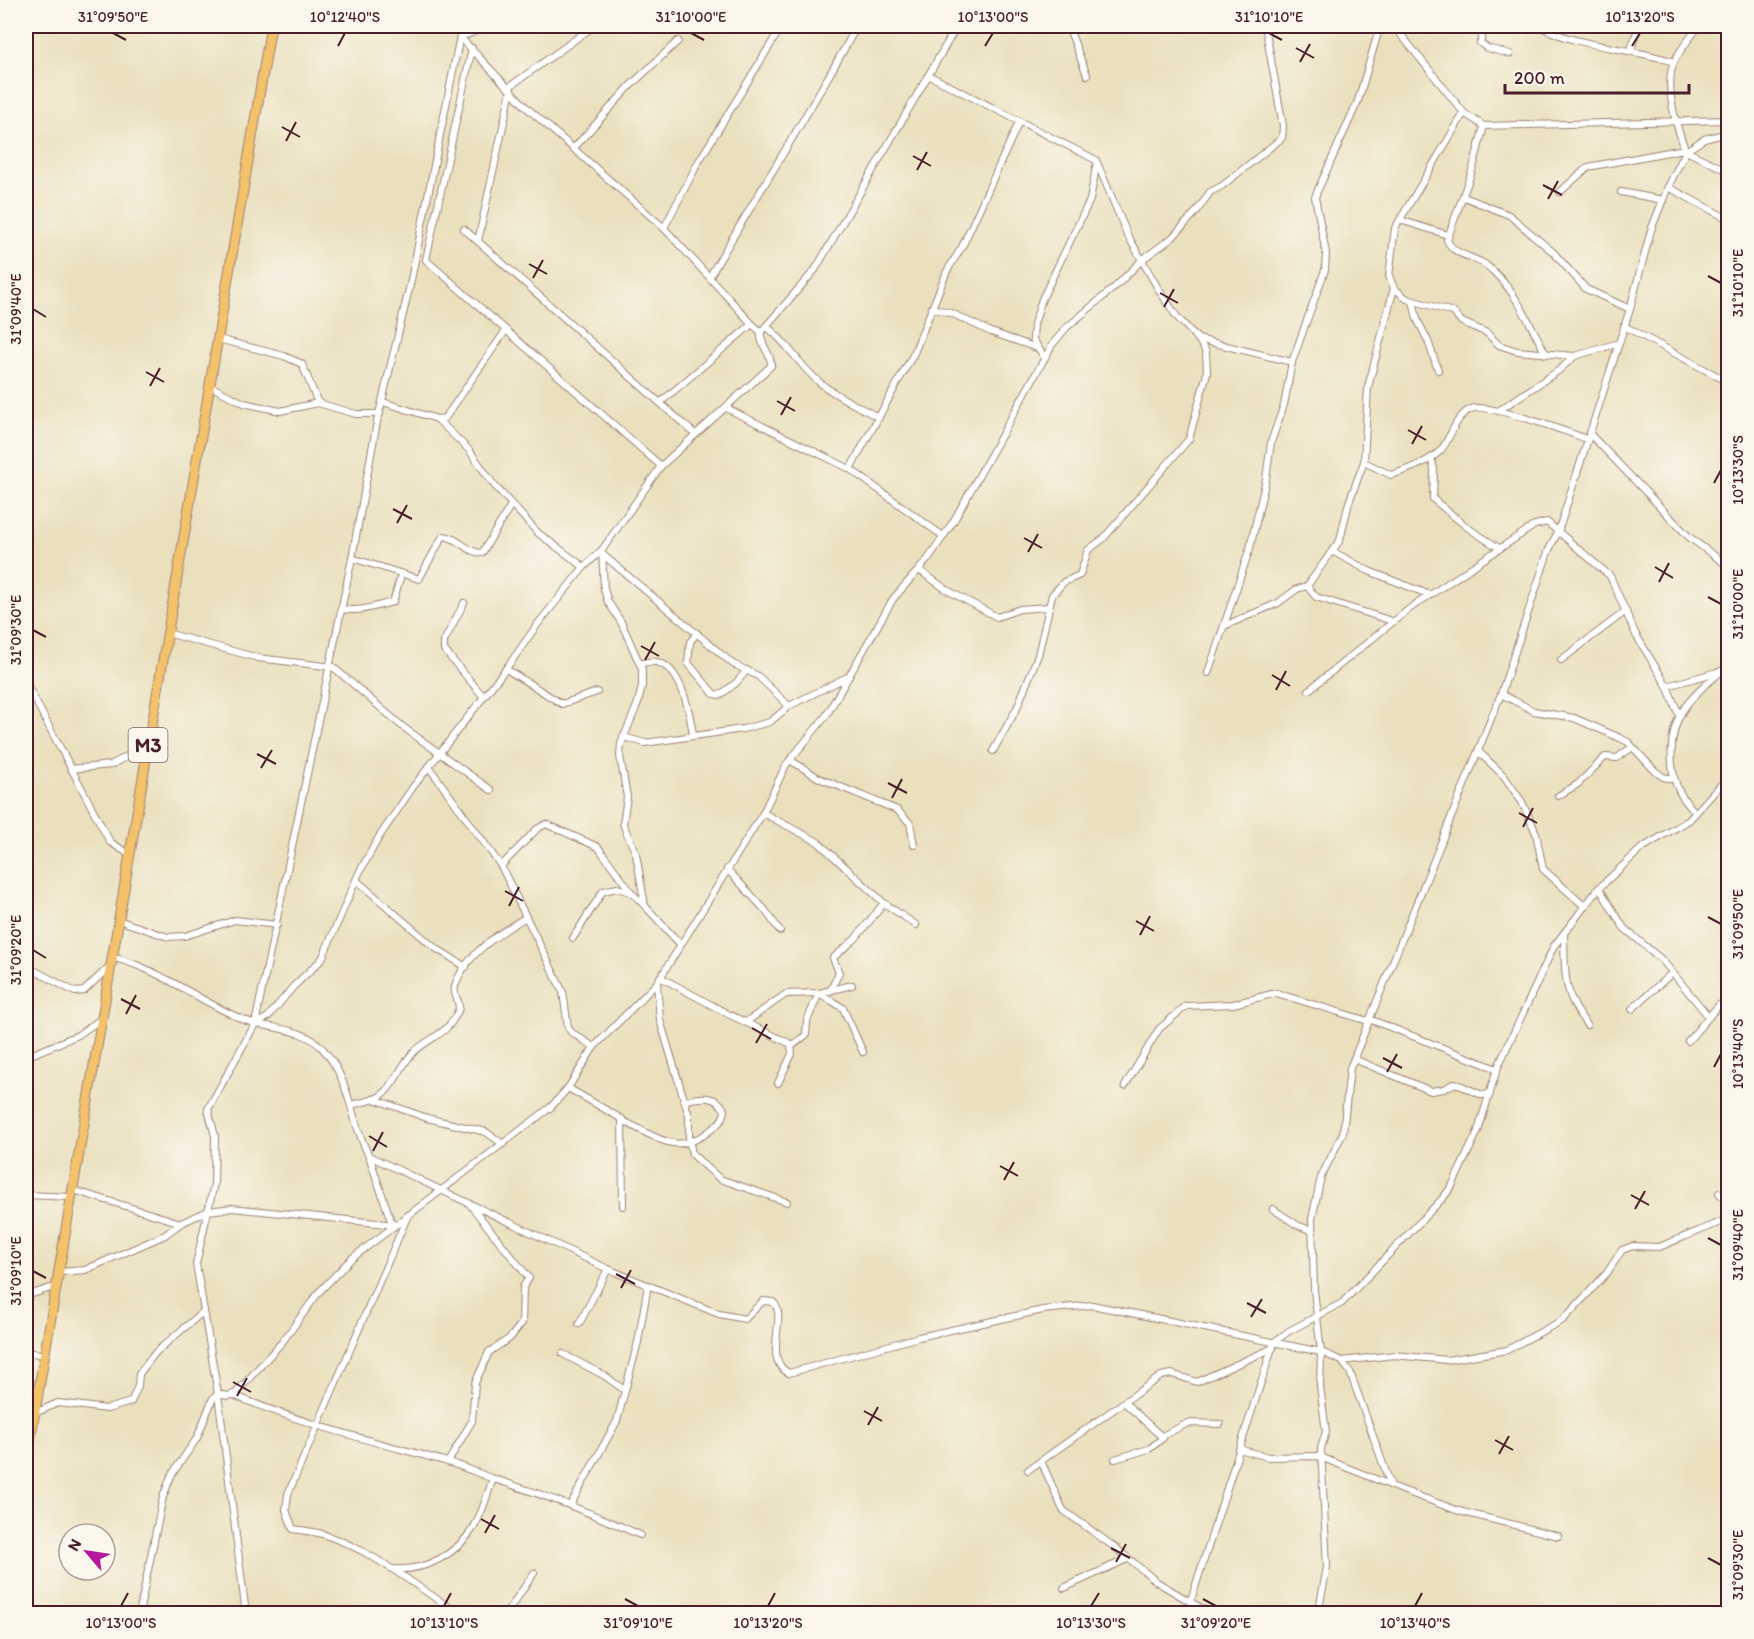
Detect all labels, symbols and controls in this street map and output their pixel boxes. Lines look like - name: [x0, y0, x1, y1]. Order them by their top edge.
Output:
- text: 31°09'50"E: [78, 8, 148, 26]
- text: 10°12'40"S: [310, 8, 380, 26]
- text: 31°10'00"E: [656, 8, 726, 26]
- text: 10°13'00"S: [958, 8, 1028, 26]
- text: 31°10'10"E: [1235, 8, 1303, 26]
- text: 10°13'20"S: [1605, 8, 1675, 26]
- scale bar: [1505, 57, 1690, 95]
- text: 200 m: [1514, 67, 1565, 89]
- text: 31°10'10"E: [1729, 249, 1747, 317]
- text: 31°09'40"E: [7, 273, 25, 345]
- text: 10°13'30"S: [1729, 435, 1747, 505]
- text: 31°10'00"E: [1729, 569, 1747, 639]
- text: 31°09'30"E: [7, 595, 25, 665]
- road number: M3: [128, 728, 168, 762]
- text: 31°09'50"E: [1729, 889, 1747, 959]
- text: 31°09'20"E: [7, 915, 25, 985]
- text: 10°13'40"S: [1729, 1019, 1747, 1089]
- text: 31°09'40"E: [1729, 1209, 1747, 1281]
- text: 31°09'10"E: [7, 1236, 25, 1306]
- north arrow: [57, 1522, 117, 1582]
- text: 31°09'30"E: [1729, 1530, 1747, 1600]
- text: N: [63, 1536, 85, 1554]
- text: 10°13'00"S: [86, 1614, 156, 1632]
- text: 10°13'10"S: [410, 1614, 478, 1632]
- text: 31°09'10"E: [603, 1614, 673, 1632]
- text: 10°13'20"S: [733, 1614, 803, 1632]
- text: 10°13'30"S: [1056, 1614, 1126, 1632]
- text: 31°09'20"E: [1181, 1614, 1251, 1632]
- text: 10°13'40"S: [1380, 1614, 1450, 1632]

